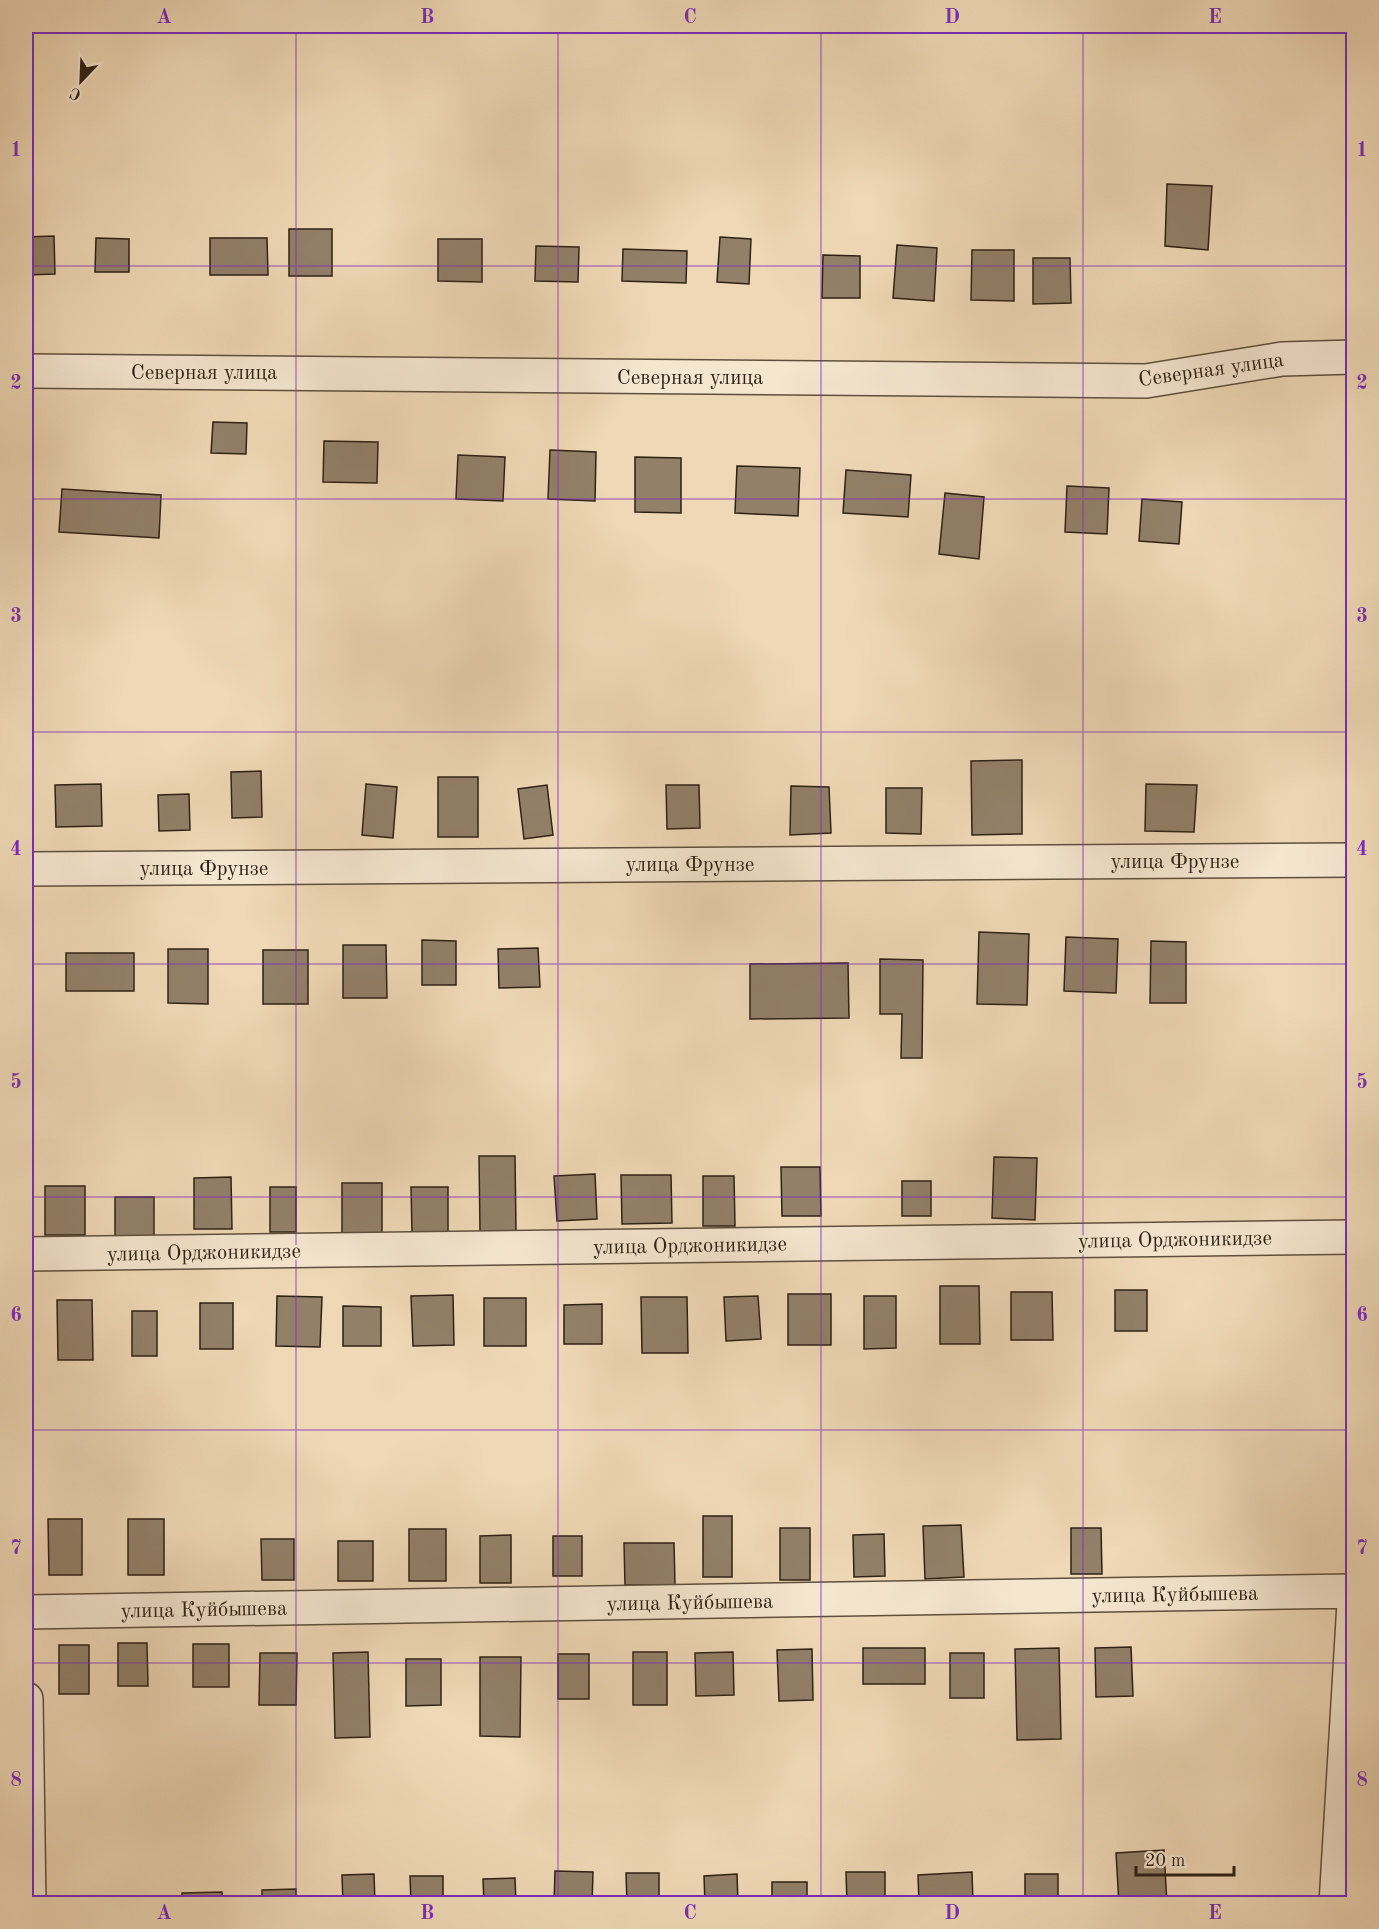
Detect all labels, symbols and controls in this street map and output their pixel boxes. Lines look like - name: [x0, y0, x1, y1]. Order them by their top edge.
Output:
- text: A: [156, 8, 172, 28]
- text: B: [420, 8, 434, 28]
- text: C: [683, 8, 697, 28]
- text: D: [944, 8, 960, 28]
- text: E: [1208, 8, 1222, 28]
- north arrow: [51, 51, 111, 111]
- text: С: [68, 84, 84, 102]
- text: 1: [10, 141, 22, 161]
- text: 1: [1356, 141, 1368, 161]
- street label: Северная улица: [1137, 350, 1285, 391]
- street label: Северная улица: [131, 363, 277, 384]
- street label: Северная улица: [617, 368, 763, 389]
- text: 2: [10, 374, 22, 394]
- text: 2: [1356, 374, 1368, 394]
- text: 3: [10, 607, 22, 627]
- text: 3: [1356, 607, 1368, 627]
- text: 4: [10, 840, 22, 860]
- text: 4: [1356, 840, 1368, 860]
- street label: улица Фрунзе: [1110, 852, 1240, 873]
- street label: улица Фрунзе: [625, 855, 755, 876]
- street label: улица Фрунзе: [139, 859, 269, 880]
- text: 5: [10, 1072, 22, 1093]
- text: 5: [1356, 1072, 1368, 1093]
- street label: улица Орджоникидзе: [1078, 1228, 1272, 1253]
- street label: улица Орджоникидзе: [593, 1234, 787, 1259]
- street label: улица Орджоникидзе: [107, 1241, 301, 1266]
- text: 6: [10, 1306, 22, 1326]
- text: 6: [1356, 1306, 1368, 1326]
- text: 7: [10, 1539, 22, 1559]
- text: 7: [1356, 1539, 1368, 1559]
- street label: улица Куйбышева: [1092, 1584, 1259, 1607]
- street label: улица Куйбышева: [607, 1592, 774, 1615]
- street label: улица Куйбышева: [121, 1599, 288, 1622]
- text: 8: [10, 1771, 22, 1791]
- text: 8: [1356, 1771, 1368, 1791]
- scale bar: [1136, 1839, 1234, 1877]
- text: 20 m: [1145, 1852, 1185, 1870]
- text: A: [156, 1904, 172, 1924]
- text: B: [420, 1904, 434, 1924]
- text: C: [683, 1904, 697, 1924]
- text: D: [944, 1904, 960, 1924]
- text: E: [1208, 1904, 1222, 1924]

